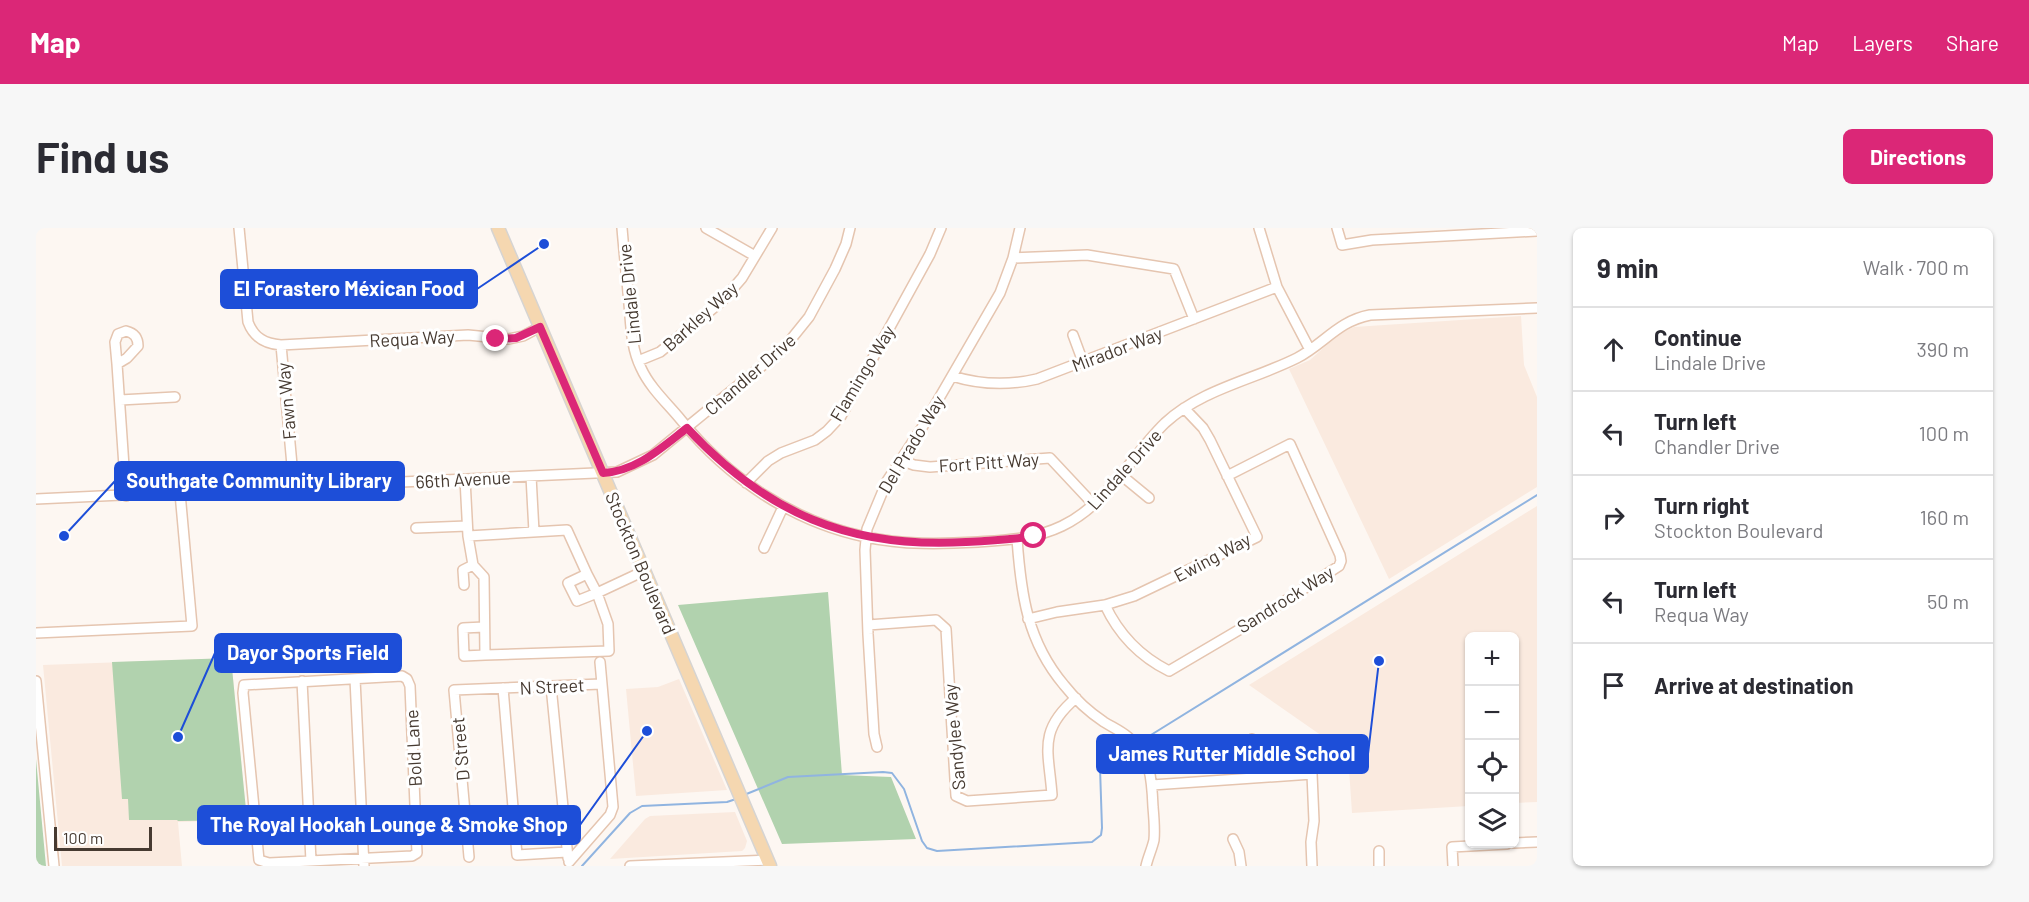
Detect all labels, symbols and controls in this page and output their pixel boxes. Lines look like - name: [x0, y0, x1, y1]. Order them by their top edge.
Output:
- text: Map: [30, 25, 81, 59]
- text: Map: [1782, 30, 1819, 55]
- text: Layers: [1852, 30, 1913, 55]
- text: Share: [1946, 30, 1999, 55]
- button: Directions: [1843, 129, 1993, 184]
- text: Find us: [36, 131, 169, 181]
- street label: Lindale Drive: [613, 243, 645, 345]
- text: 9 min: [1597, 252, 1659, 283]
- text: Walk · 700 m: [1863, 255, 1969, 279]
- callout: El Forastero Méxican Food: [221, 270, 477, 308]
- text: El Forastero Méxican Food: [233, 276, 465, 300]
- street label: Barkley Way: [658, 276, 742, 356]
- street label: Flamingo Way: [825, 321, 899, 425]
- street label: Mirador Way: [1069, 322, 1165, 376]
- text: Continue: [1654, 324, 1742, 350]
- street label: Requa Way: [369, 325, 455, 351]
- route end: [482, 325, 508, 351]
- street label: Chandler Drive: [700, 329, 800, 419]
- icon: ahead: [1597, 333, 1630, 366]
- text: 390 m: [1916, 337, 1969, 361]
- text: Lindale Drive: [1654, 350, 1766, 374]
- street label: Fawn Way: [272, 362, 300, 440]
- street label: Del Prado Way: [873, 391, 949, 497]
- text: Turn left: [1654, 408, 1737, 434]
- icon: left: [1597, 417, 1630, 450]
- text: 100 m: [1919, 421, 1969, 445]
- street label: Lindale Drive: [1082, 424, 1166, 514]
- text: Chandler Drive: [1654, 434, 1780, 458]
- street label: Fort Pitt Way: [938, 448, 1040, 476]
- callout: Southgate Community Library: [115, 462, 404, 500]
- street label: 66th Avenue: [415, 466, 511, 492]
- text: Southgate Community Library: [126, 468, 392, 492]
- street label: Stockton Boulevard: [601, 489, 681, 637]
- text: Turn right: [1654, 492, 1749, 518]
- icon: right: [1597, 501, 1630, 534]
- text: 160 m: [1920, 505, 1969, 529]
- text: Stockton Boulevard: [1654, 518, 1823, 542]
- route start: [1020, 522, 1046, 548]
- street label: Ewing Way: [1170, 528, 1254, 586]
- street label: Sandrock Way: [1233, 561, 1337, 637]
- text: Turn left: [1654, 576, 1737, 602]
- icon: left: [1597, 585, 1630, 618]
- text: 50 m: [1927, 589, 1969, 613]
- text: Requa Way: [1654, 602, 1749, 626]
- map controls: [1465, 632, 1519, 848]
- button: +: [1465, 632, 1519, 686]
- callout: Dayor Sports Field: [215, 634, 401, 672]
- text: Dayor Sports Field: [227, 640, 389, 664]
- icon: arrive: [1597, 669, 1630, 702]
- text: Arrive at destination: [1654, 672, 1853, 698]
- street label: N Street: [519, 673, 585, 699]
- street label: Sandylee Way: [938, 683, 970, 791]
- button: −: [1465, 686, 1519, 740]
- street label: Bold Lane: [400, 709, 426, 787]
- street label: D Street: [446, 716, 474, 782]
- callout: James Rutter Middle School: [1097, 735, 1368, 773]
- button: locate: [1465, 740, 1519, 794]
- text: James Rutter Middle School: [1108, 741, 1356, 765]
- button: layers: [1465, 794, 1519, 848]
- callout: The Royal Hookah Lounge & Smoke Shop: [198, 806, 580, 844]
- text: The Royal Hookah Lounge & Smoke Shop: [210, 812, 568, 836]
- scale bar: [54, 824, 152, 852]
- text: 100 m: [63, 828, 103, 847]

